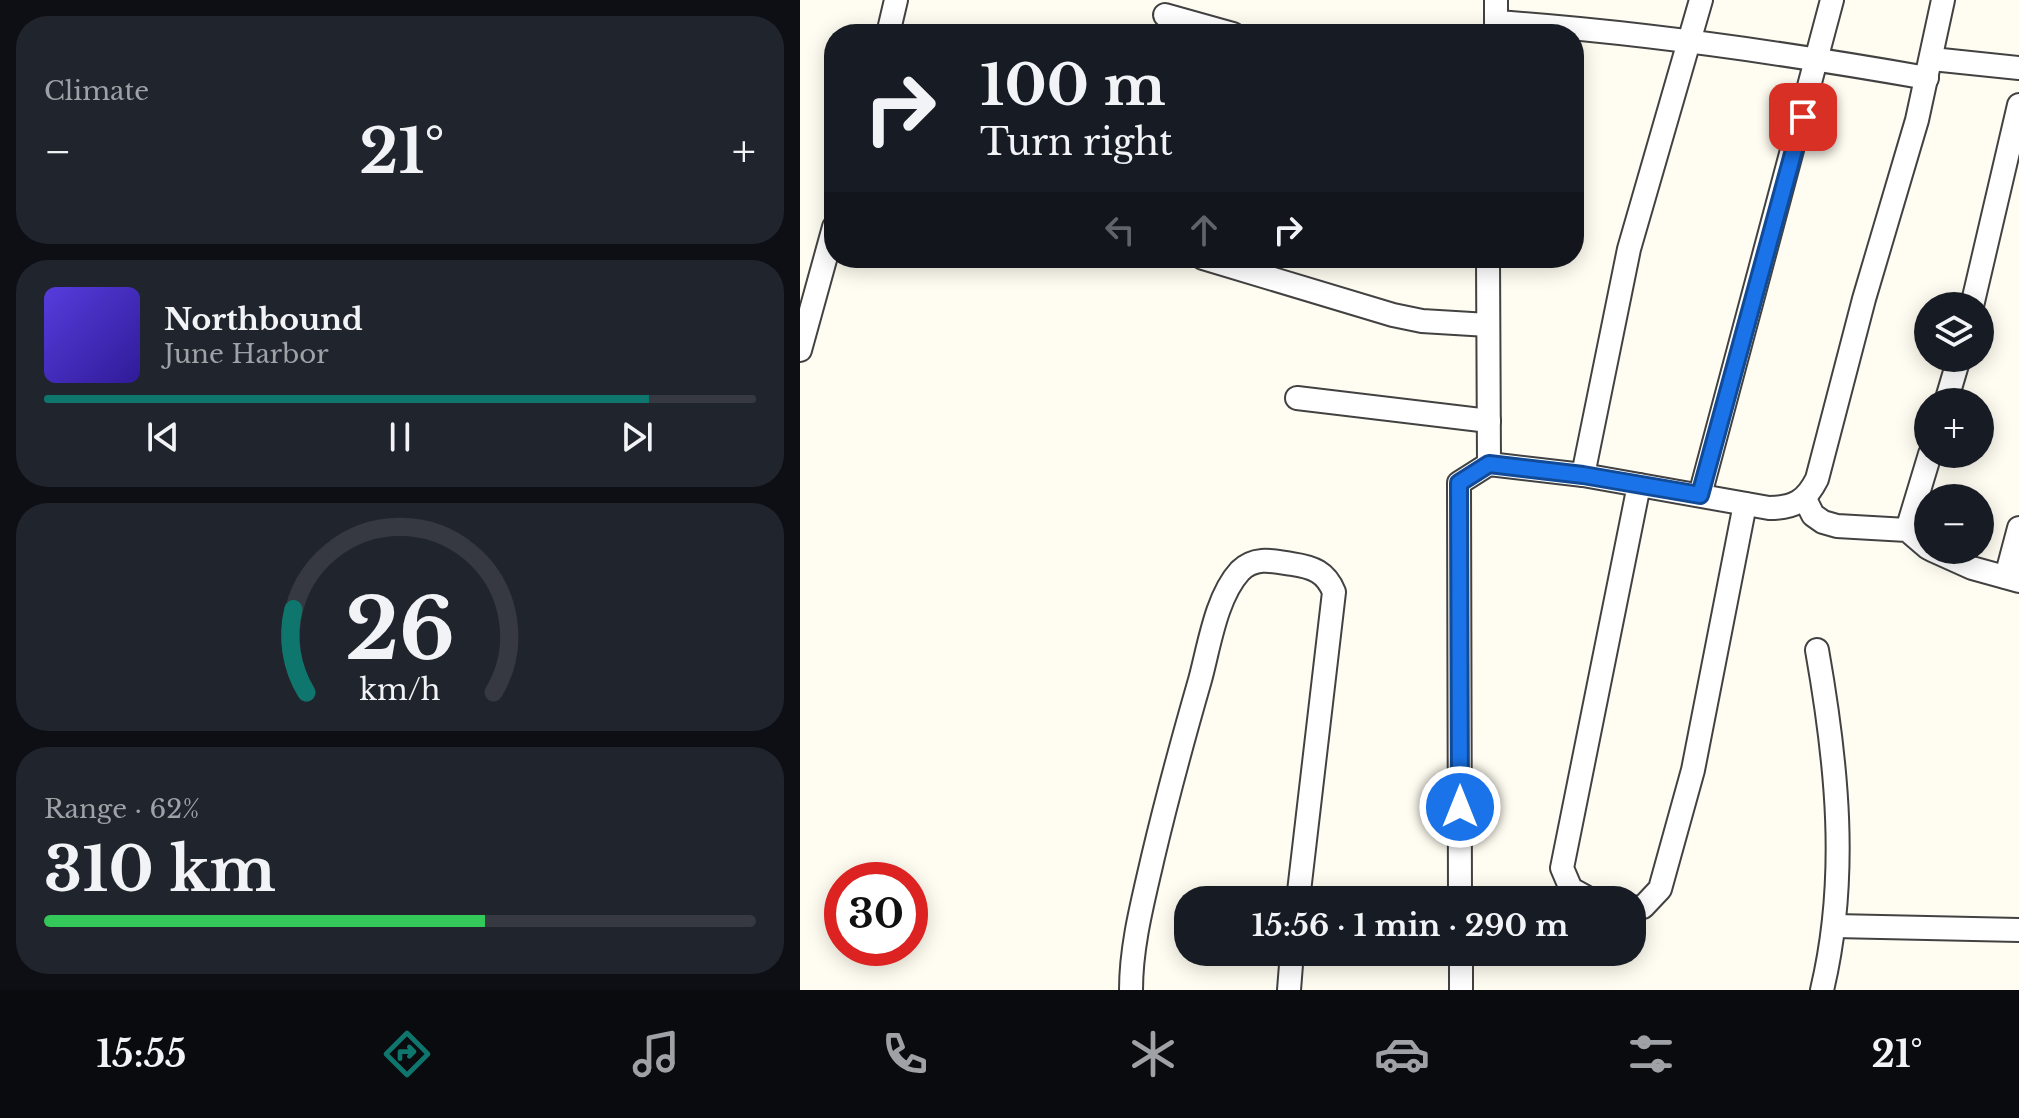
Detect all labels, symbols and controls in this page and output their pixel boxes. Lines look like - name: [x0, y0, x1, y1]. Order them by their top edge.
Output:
- text: 100 m: [980, 51, 1166, 120]
- icon: right: [848, 56, 952, 160]
- text: Climate: [44, 75, 149, 107]
- pin: [1769, 83, 1837, 151]
- icon: arrive: [1781, 95, 1825, 139]
- text: 21°: [359, 115, 444, 189]
- text: Turn right: [980, 120, 1173, 165]
- text: −: [44, 124, 72, 179]
- text: +: [732, 124, 756, 179]
- icon: left: [1098, 208, 1142, 252]
- icon: ahead: [1182, 208, 1226, 252]
- icon: right: [1266, 208, 1310, 252]
- map controls: [1914, 292, 1994, 564]
- button: layers: [1914, 292, 1994, 372]
- text: Northbound: [164, 301, 363, 338]
- text: June Harbor: [164, 338, 329, 370]
- button: +: [1914, 388, 1994, 468]
- icon: previous: [141, 415, 185, 459]
- icon: pause: [378, 415, 422, 459]
- icon: next: [615, 415, 659, 459]
- button: −: [1914, 484, 1994, 564]
- text: 26: [345, 577, 455, 680]
- text: km/h: [359, 672, 441, 708]
- position arrow: [1418, 765, 1502, 849]
- text: Range · 62%: [44, 793, 200, 825]
- text: 310 km: [44, 833, 276, 907]
- speed limit sign: 30: [824, 862, 928, 966]
- text: 15:56 · 1 min · 290 m: [1252, 907, 1568, 944]
- icon: directions: [379, 1026, 435, 1082]
- icon: music: [628, 1026, 684, 1082]
- icon: phone: [877, 1026, 933, 1082]
- icon: climate: [1125, 1026, 1181, 1082]
- icon: car: [1374, 1026, 1430, 1082]
- icon: filters: [1623, 1026, 1679, 1082]
- text: 15:55: [96, 1032, 187, 1077]
- text: 21°: [1871, 1032, 1923, 1077]

